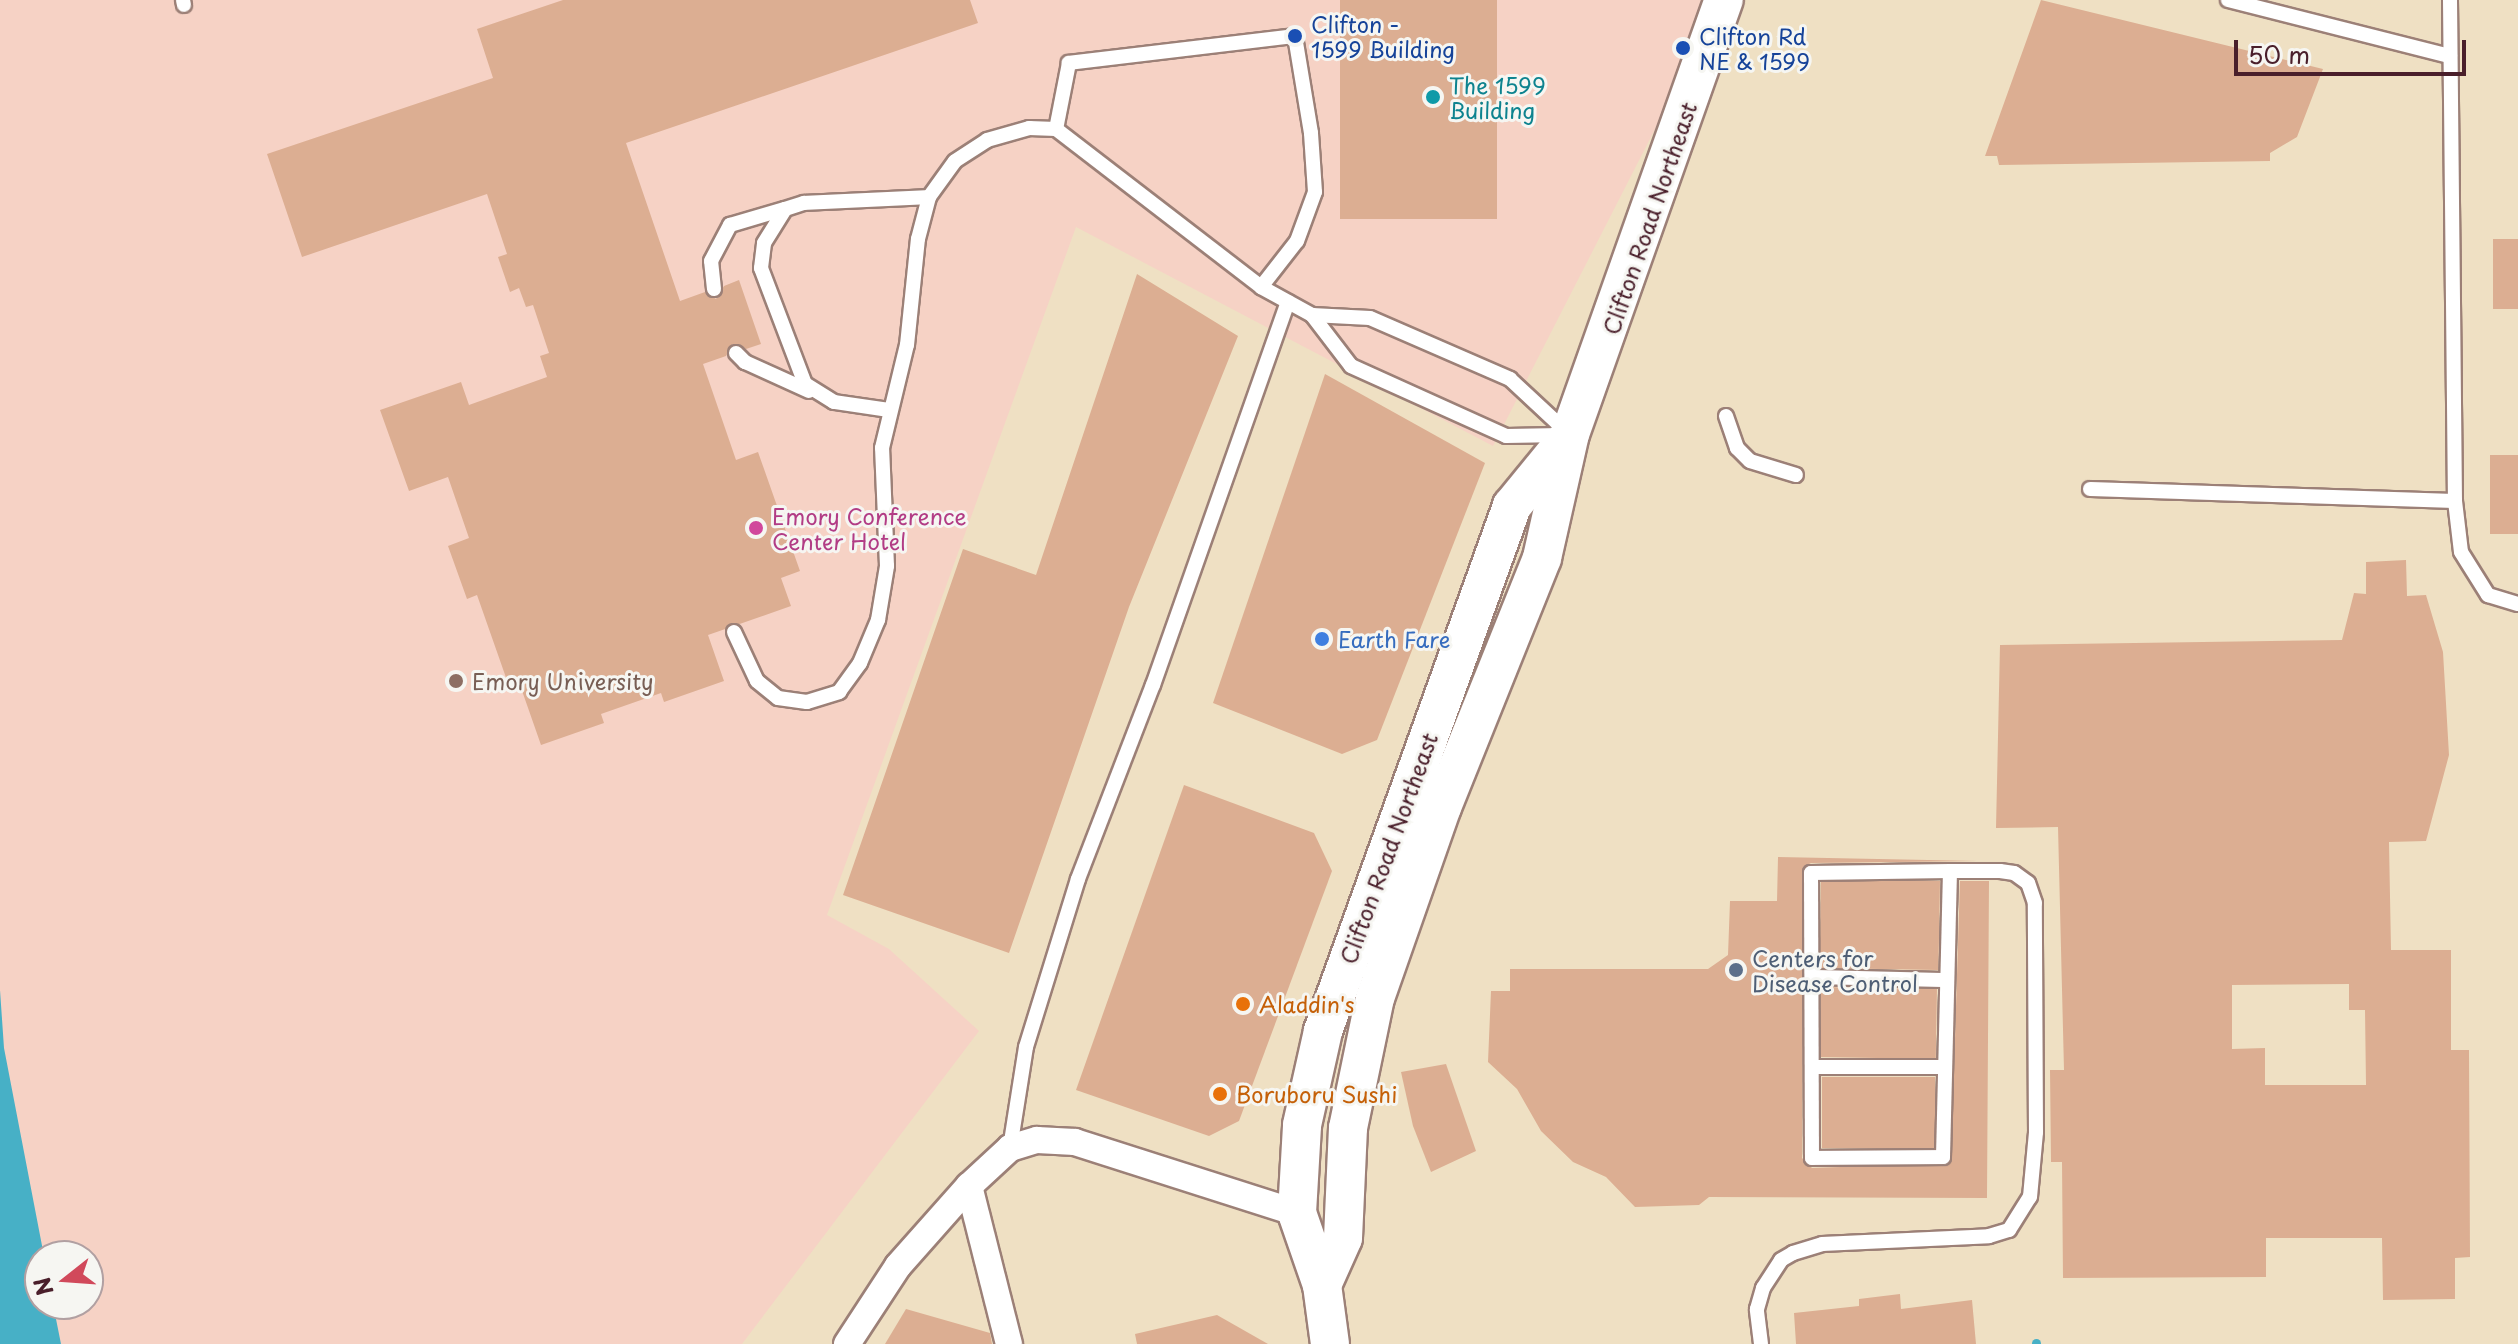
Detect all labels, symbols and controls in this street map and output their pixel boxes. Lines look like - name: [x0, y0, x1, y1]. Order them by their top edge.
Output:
- place label: Clifton - 1599 Building: [1311, 10, 1455, 62]
- place label: Clifton Rd NE & 1599: [1699, 22, 1812, 74]
- scale bar: [2238, 24, 2470, 74]
- marker: Clifton - 1599 Building: [1286, 27, 1304, 45]
- text: 50 m: [2248, 36, 2310, 72]
- marker: Clifton Rd NE & 1599: [1674, 39, 1692, 57]
- place label: The 1599 Building: [1449, 71, 1546, 122]
- marker: The 1599 Building: [1424, 88, 1442, 106]
- street label: Clifton Road Northeast: [1597, 98, 1701, 338]
- place label: Emory Conference Center Hotel: [772, 502, 969, 554]
- marker: Emory Conference Center Hotel: [747, 519, 765, 537]
- place label: Earth Fare: [1338, 626, 1451, 652]
- marker: Earth Fare: [1313, 630, 1331, 648]
- place label: Emory University: [472, 668, 653, 694]
- marker: Emory University: [447, 672, 465, 690]
- street label: Clifton Road Northeast: [1334, 729, 1442, 967]
- place label: Centers for Disease Control: [1752, 944, 1919, 996]
- marker: Centers for Disease Control: [1727, 961, 1745, 979]
- place label: Aladdin's: [1259, 991, 1355, 1017]
- marker: Aladdin's: [1234, 995, 1252, 1013]
- place label: Boruboru Sushi: [1236, 1081, 1397, 1107]
- marker: Boruboru Sushi: [1211, 1085, 1229, 1103]
- north arrow: [24, 1240, 104, 1320]
- text: N: [24, 1273, 61, 1300]

